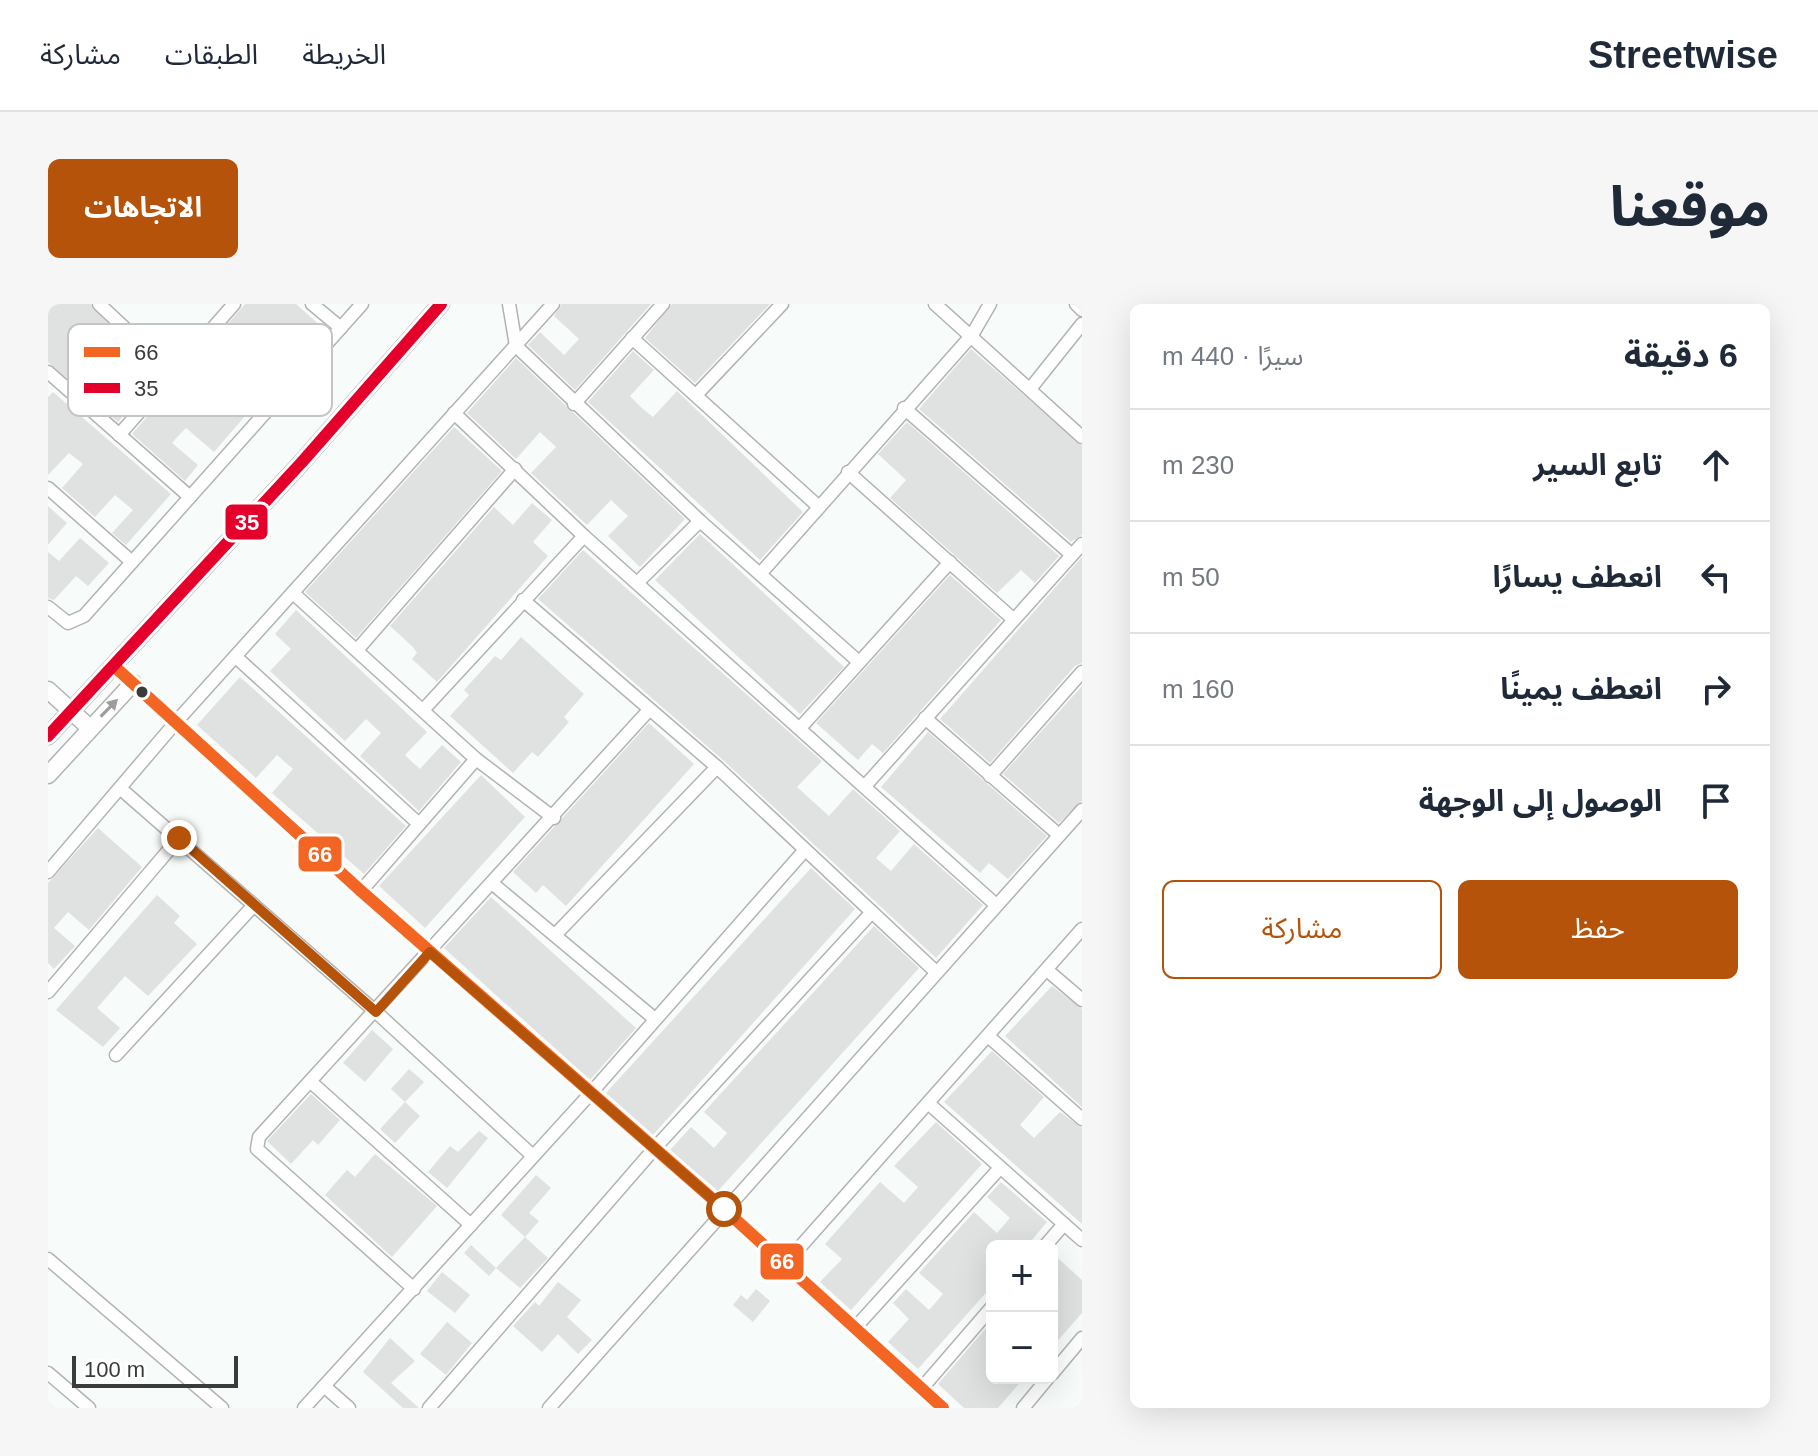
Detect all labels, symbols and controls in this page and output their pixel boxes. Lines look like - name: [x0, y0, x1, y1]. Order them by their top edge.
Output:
- text: Streetwise: [1588, 34, 1778, 76]
- text: مشاركة: [40, 39, 121, 70]
- text: الطبقات: [165, 39, 258, 70]
- text: الخريطة: [302, 39, 386, 70]
- button: الاتجاهات: [48, 159, 238, 258]
- text: موقعنا: [1610, 175, 1770, 238]
- legend: [68, 324, 332, 416]
- text: 6 دقيقة: [1624, 336, 1738, 374]
- text: 66: [134, 340, 158, 365]
- text: سيرًا · 440 m: [1162, 341, 1303, 371]
- text: 35: [134, 376, 158, 401]
- icon: ahead: [1694, 443, 1738, 487]
- text: تابع السير: [1533, 448, 1662, 481]
- text: 230 m: [1162, 450, 1234, 480]
- line badge: 35: [224, 503, 269, 541]
- text: 35: [235, 510, 259, 535]
- icon: left: [1694, 555, 1738, 599]
- text: انعطف يسارًا: [1493, 560, 1662, 593]
- text: 50 m: [1162, 562, 1220, 592]
- icon: right: [1694, 667, 1738, 711]
- text: انعطف يمينًا: [1500, 672, 1662, 705]
- text: 160 m: [1162, 674, 1234, 704]
- unlabelled marker: [134, 684, 150, 700]
- one-way arrow: [99, 699, 118, 718]
- icon: arrive: [1694, 779, 1738, 823]
- text: الوصول إلى الوجهة: [1419, 784, 1662, 817]
- route end: [161, 820, 197, 856]
- line badge: 66: [297, 835, 343, 873]
- text: 66: [308, 842, 332, 867]
- button: مشاركة: [1162, 880, 1442, 979]
- button: حفظ: [1458, 880, 1738, 979]
- route start: [706, 1191, 742, 1227]
- map controls: [986, 1240, 1058, 1384]
- button: +: [986, 1240, 1058, 1312]
- line badge: 66: [759, 1242, 805, 1281]
- text: 66: [770, 1249, 794, 1274]
- button: −: [986, 1312, 1058, 1384]
- scale bar: [72, 1352, 238, 1388]
- text: 100 m: [84, 1357, 145, 1382]

